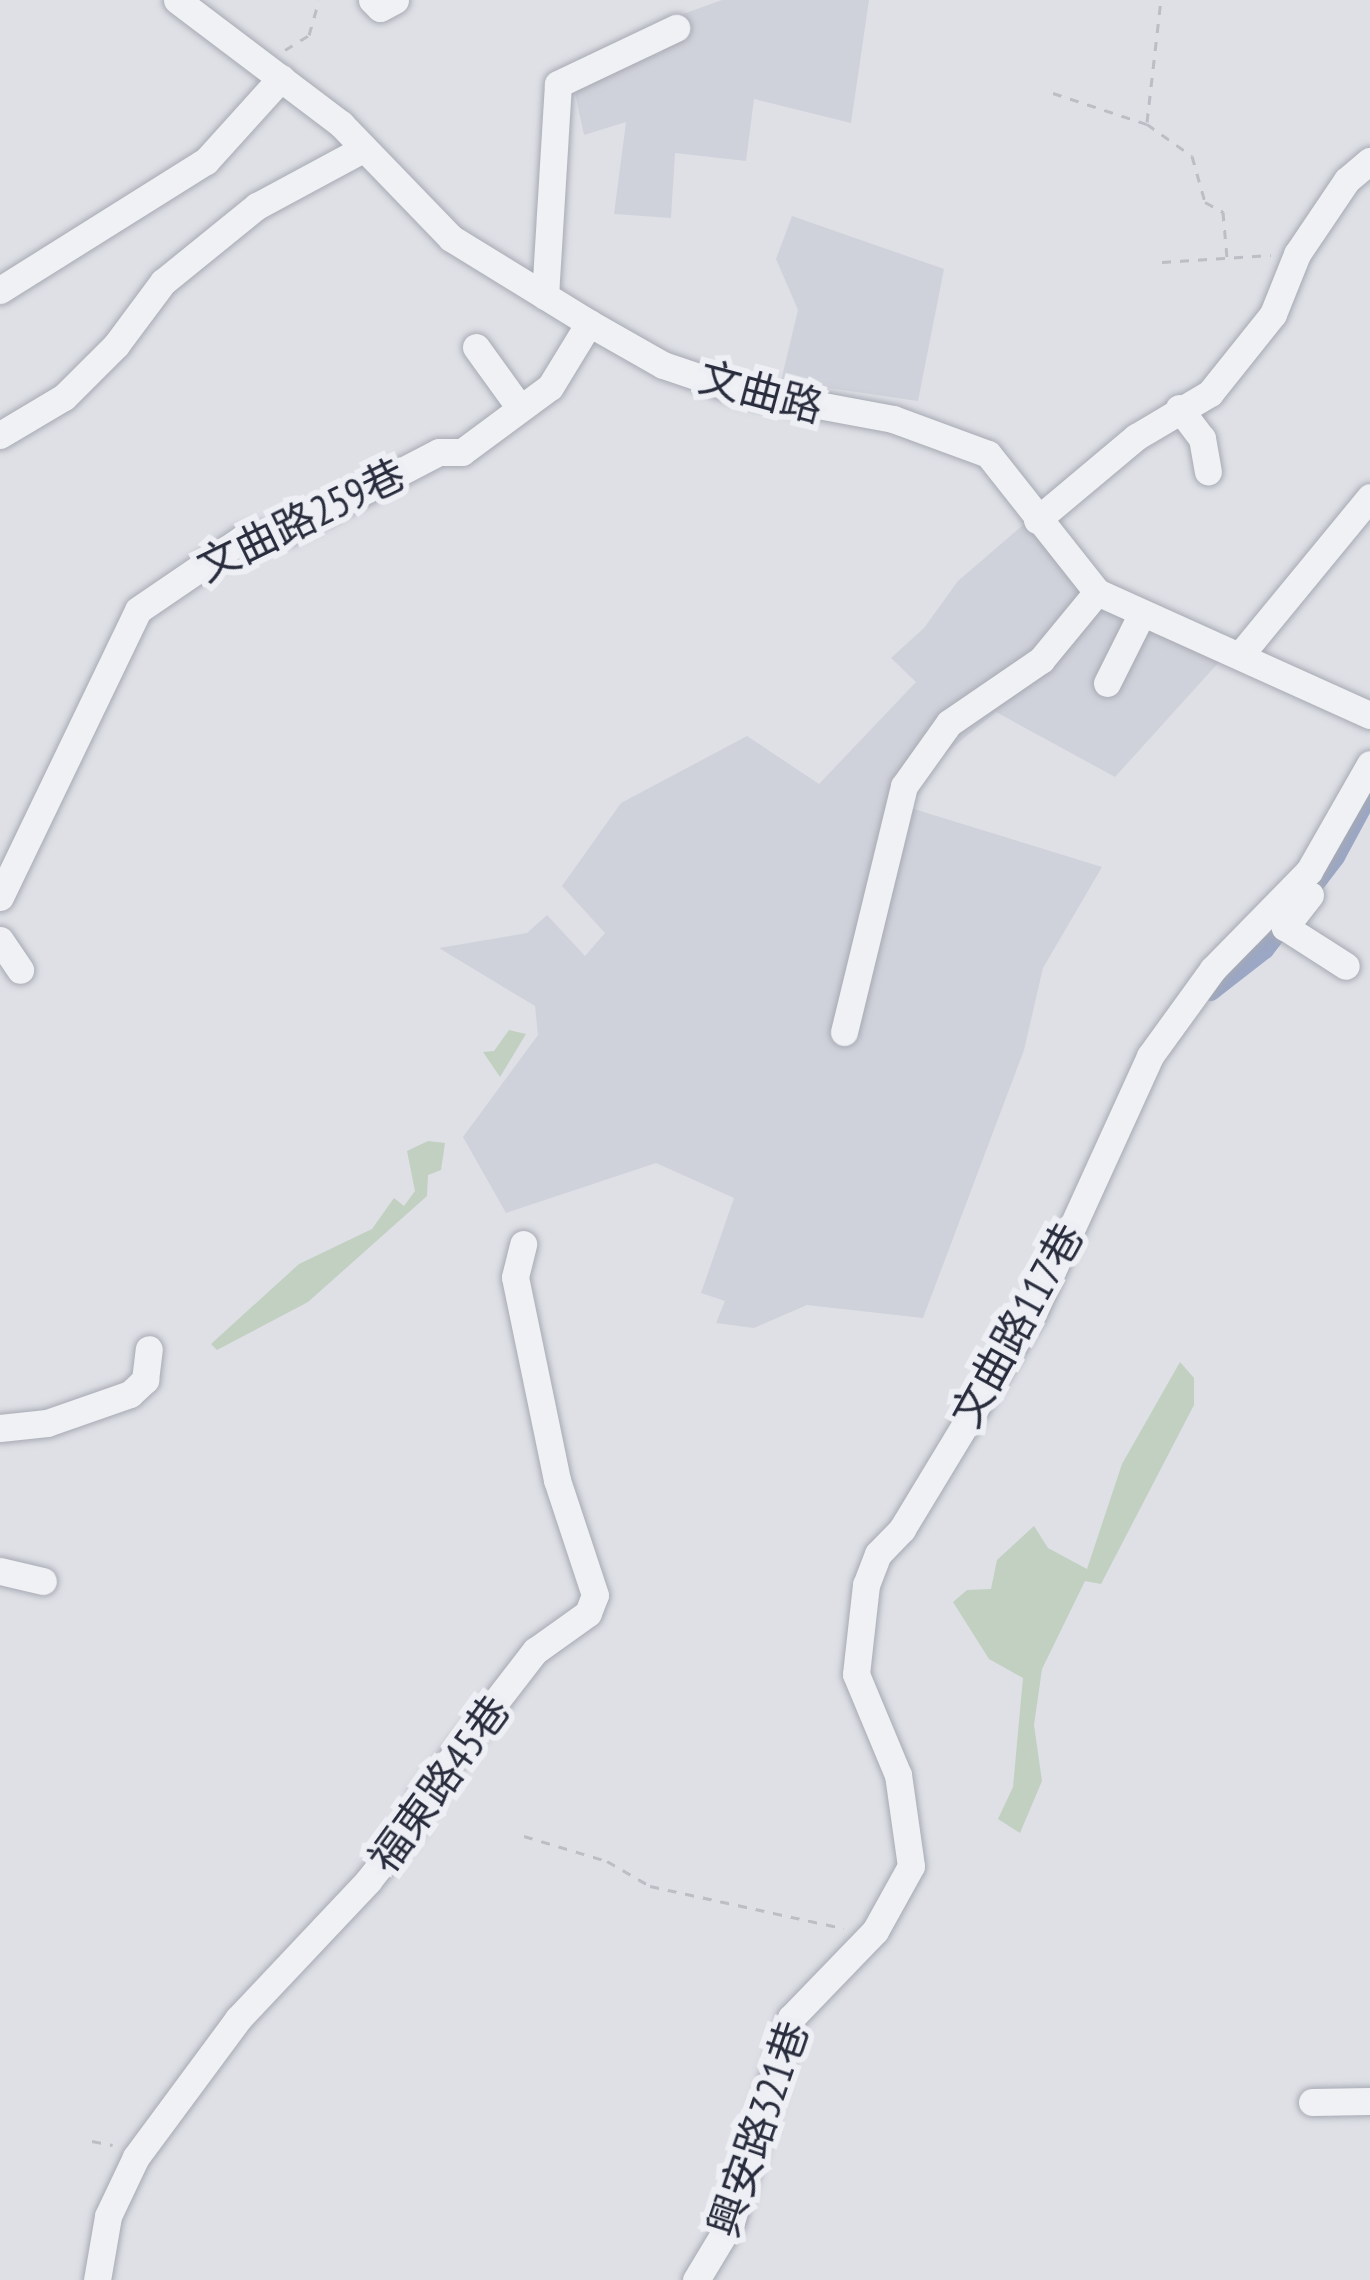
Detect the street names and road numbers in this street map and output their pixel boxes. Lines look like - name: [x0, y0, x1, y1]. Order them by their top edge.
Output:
- street label: 文曲路: [694, 351, 828, 433]
- street label: 文曲路259巷: [189, 448, 413, 592]
- street label: 文曲路117巷: [940, 1215, 1094, 1435]
- street label: 福東路45巷: [358, 1686, 520, 1882]
- street label: 興安路321巷: [698, 2015, 818, 2243]

